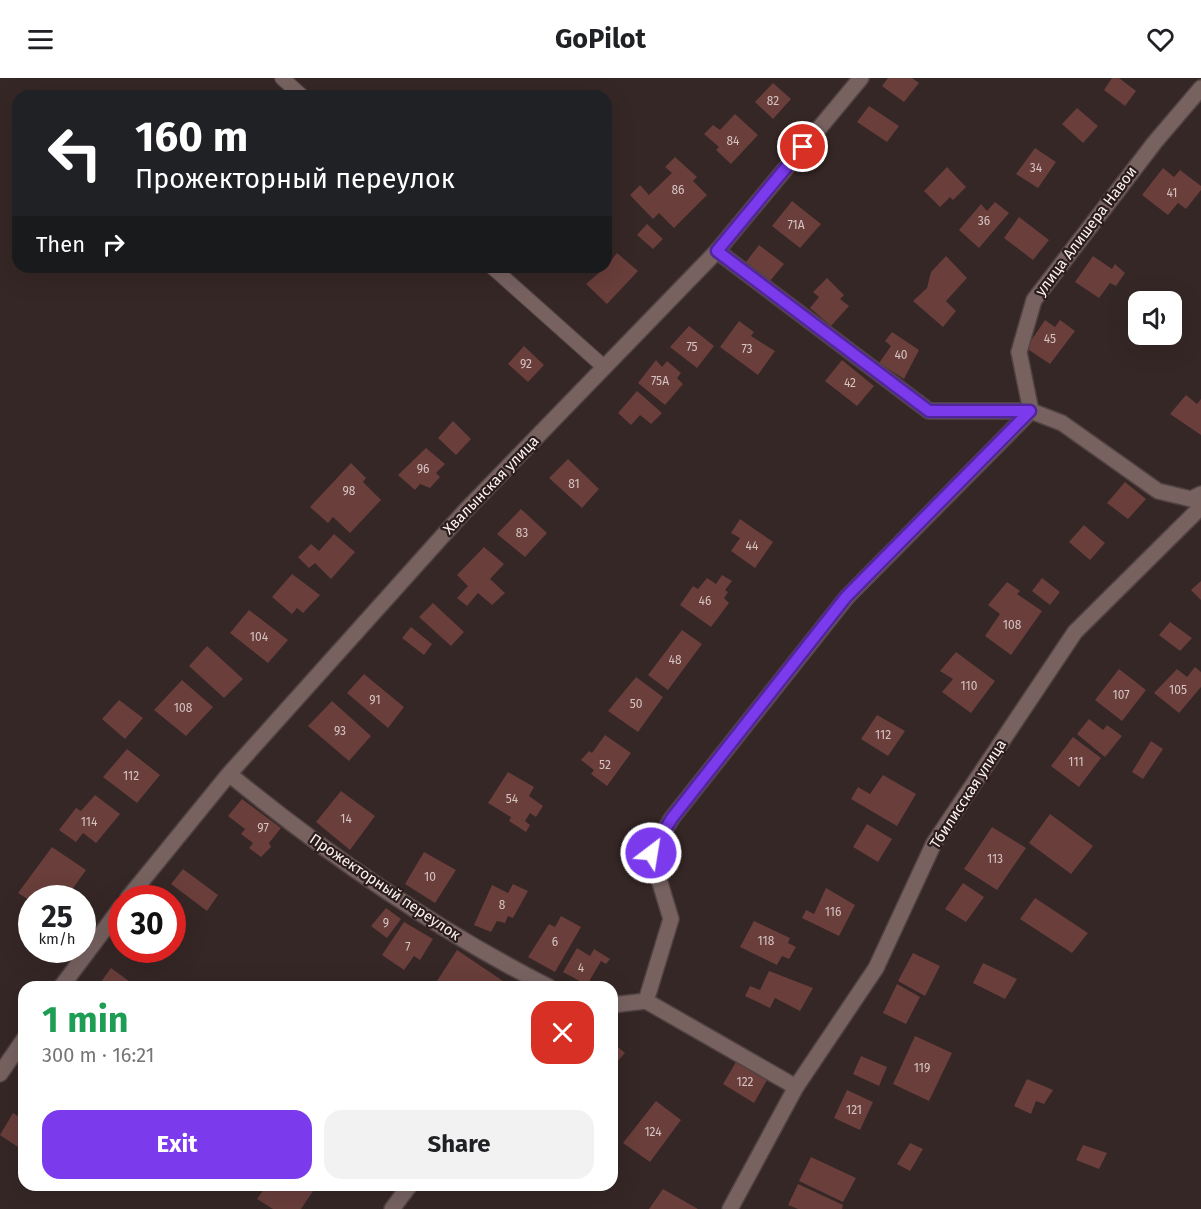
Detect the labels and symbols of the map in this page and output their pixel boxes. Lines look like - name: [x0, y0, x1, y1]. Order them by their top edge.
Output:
- house number: 82: [767, 94, 779, 108]
- pin: [777, 121, 828, 172]
- house number: 84: [727, 134, 740, 148]
- house number: 34: [1030, 161, 1043, 175]
- street label: улица Алишера Навои: [1031, 163, 1141, 299]
- house number: 86: [671, 183, 685, 197]
- house number: 41: [1167, 186, 1177, 200]
- house number: 36: [978, 214, 990, 228]
- house number: 71А: [787, 218, 805, 232]
- house number: 45: [1044, 332, 1056, 346]
- house number: 75: [686, 340, 698, 354]
- house number: 73: [741, 342, 753, 356]
- house number: 40: [894, 348, 908, 362]
- house number: 92: [520, 357, 532, 371]
- house number: 75А: [651, 374, 669, 388]
- house number: 42: [844, 376, 856, 390]
- street label: Хвалынская улица: [439, 432, 543, 538]
- house number: 96: [417, 462, 429, 476]
- house number: 81: [568, 477, 580, 491]
- house number: 98: [343, 484, 356, 498]
- house number: 83: [516, 526, 528, 540]
- house number: 44: [746, 539, 759, 553]
- house number: 46: [699, 594, 711, 608]
- house number: 108: [1003, 618, 1022, 632]
- house number: 104: [250, 630, 269, 644]
- house number: 48: [669, 653, 682, 667]
- house number: 110: [961, 679, 978, 693]
- house number: 105: [1169, 683, 1187, 697]
- house number: 107: [1113, 688, 1129, 702]
- house number: 91: [369, 693, 381, 707]
- house number: 50: [630, 697, 643, 711]
- house number: 108: [174, 701, 193, 715]
- house number: 93: [334, 724, 346, 738]
- house number: 112: [875, 728, 891, 742]
- street label: Тбилисская улица: [926, 736, 1010, 852]
- house number: 111: [1068, 755, 1084, 769]
- house number: 52: [599, 758, 611, 772]
- house number: 112: [123, 769, 139, 783]
- house number: 54: [506, 792, 519, 806]
- house number: 14: [340, 812, 352, 826]
- house number: 114: [81, 815, 98, 829]
- house number: 97: [257, 821, 269, 835]
- position arrow: [619, 821, 683, 885]
- street label: Прожекторный переулок: [306, 830, 464, 944]
- house number: 113: [987, 852, 1003, 866]
- house number: 10: [424, 870, 436, 884]
- speed limit sign: 30: [108, 885, 186, 963]
- house number: 8: [499, 898, 506, 912]
- house number: 116: [825, 905, 841, 919]
- house number: 9: [383, 916, 389, 930]
- house number: 118: [758, 934, 775, 948]
- house number: 6: [552, 935, 558, 949]
- house number: 7: [405, 940, 411, 954]
- house number: 4: [578, 961, 585, 975]
- house number: 119: [914, 1061, 930, 1075]
- house number: 122: [736, 1075, 754, 1089]
- house number: 121: [846, 1103, 862, 1117]
- house number: 124: [644, 1125, 662, 1139]

